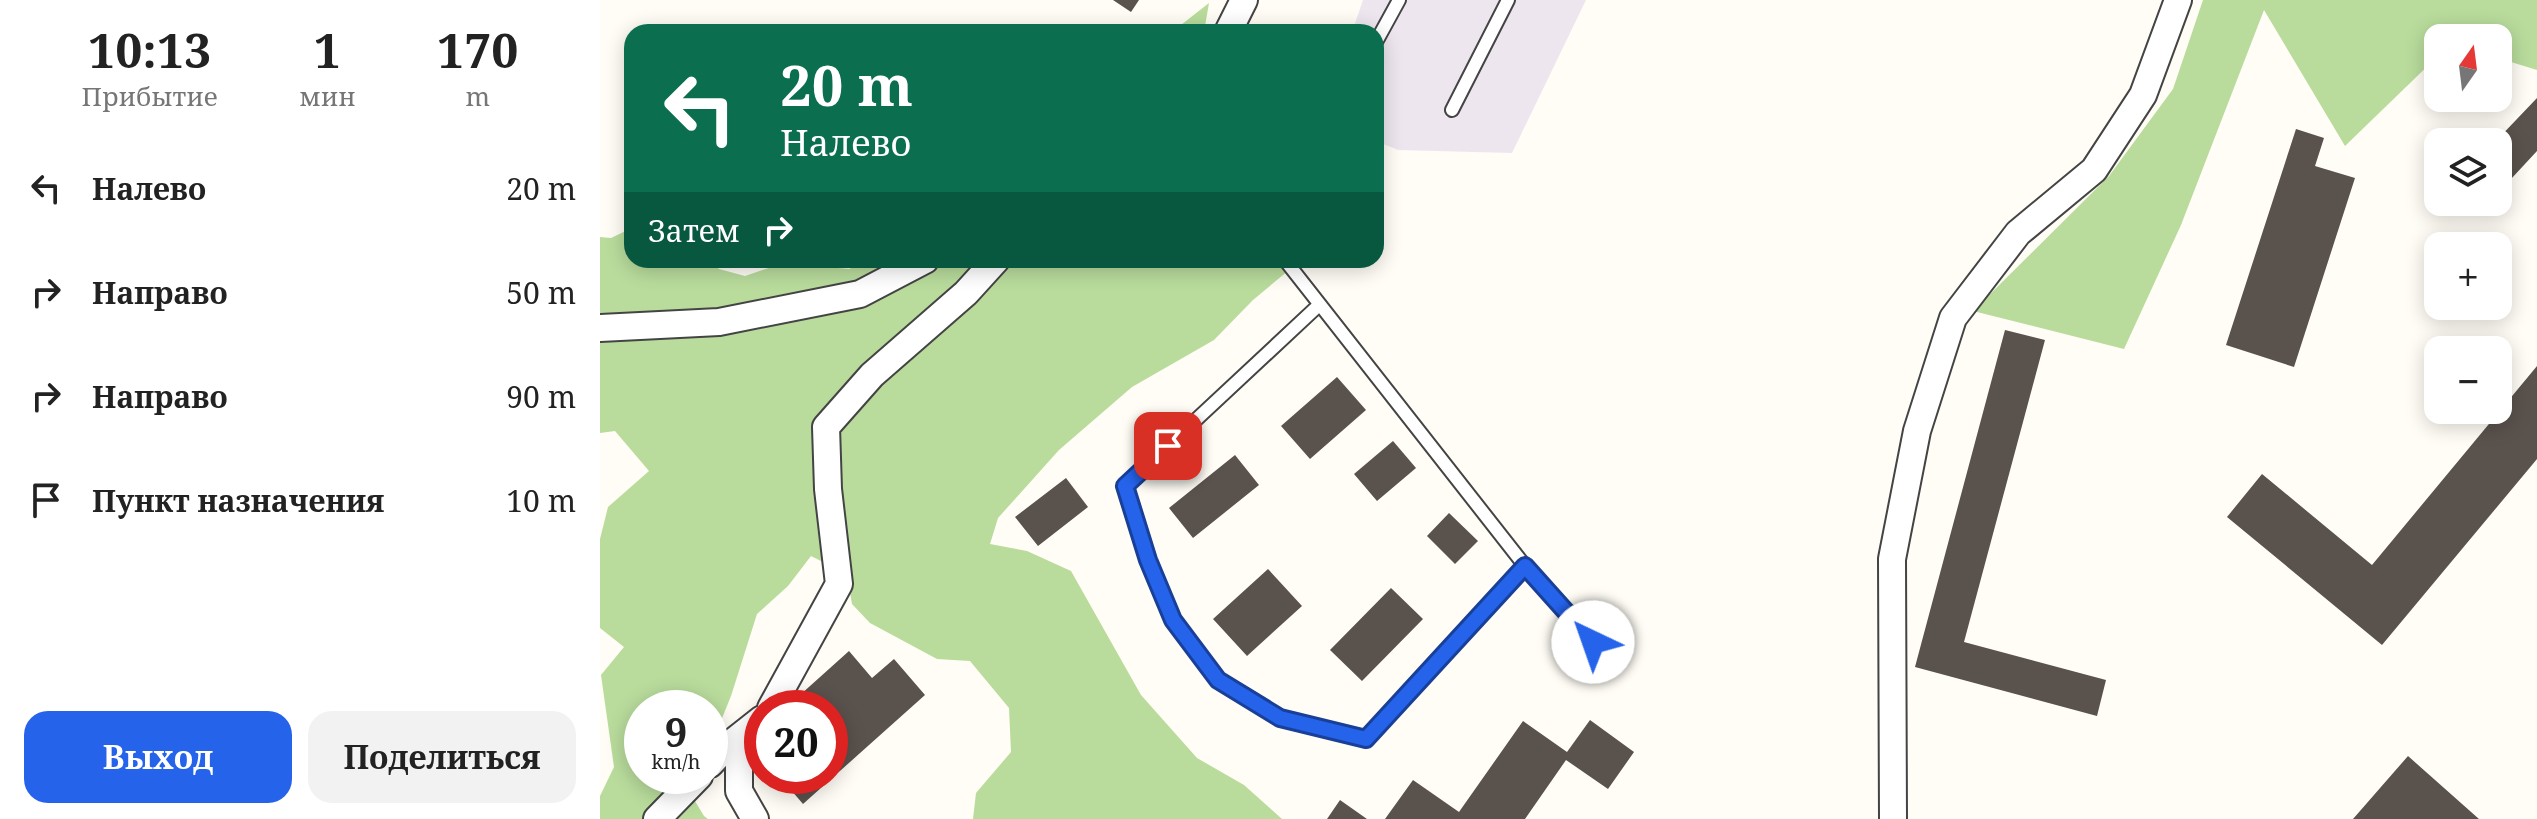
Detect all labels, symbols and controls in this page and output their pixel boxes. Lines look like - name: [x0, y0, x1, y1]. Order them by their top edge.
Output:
- text: 10:13: [88, 17, 211, 82]
- text: 1: [314, 17, 341, 82]
- text: 170: [437, 17, 518, 82]
- north arrow: [2424, 24, 2512, 112]
- map controls: [2424, 24, 2512, 424]
- text: 20 m: [780, 46, 913, 122]
- icon: left: [648, 56, 752, 160]
- text: Прибытие: [81, 78, 218, 114]
- text: мин: [299, 78, 356, 114]
- text: m: [466, 78, 490, 114]
- text: Налево: [780, 118, 911, 167]
- button: layers: [2424, 128, 2512, 216]
- icon: left: [24, 166, 68, 210]
- text: Налево: [92, 168, 206, 209]
- text: 20 m: [506, 168, 576, 209]
- icon: right: [756, 208, 800, 252]
- text: Затем: [648, 210, 740, 251]
- button: +: [2424, 232, 2512, 320]
- icon: right: [24, 270, 68, 314]
- text: Направо: [92, 272, 228, 313]
- text: 50 m: [506, 272, 576, 313]
- button: −: [2424, 336, 2512, 424]
- icon: right: [24, 374, 68, 418]
- text: Направо: [92, 376, 228, 417]
- text: 90 m: [506, 376, 576, 417]
- pin: [1134, 412, 1202, 480]
- icon: arrive: [1146, 424, 1190, 468]
- icon: arrive: [24, 478, 68, 522]
- text: Пункт назначения: [92, 480, 384, 521]
- text: 10 m: [506, 480, 576, 521]
- position arrow: [1551, 600, 1635, 684]
- speed limit sign: 20: [744, 690, 848, 794]
- text: 9: [665, 704, 687, 759]
- button: Выход: [24, 711, 292, 803]
- button: Поделиться: [308, 711, 576, 803]
- text: km/h: [651, 748, 701, 775]

